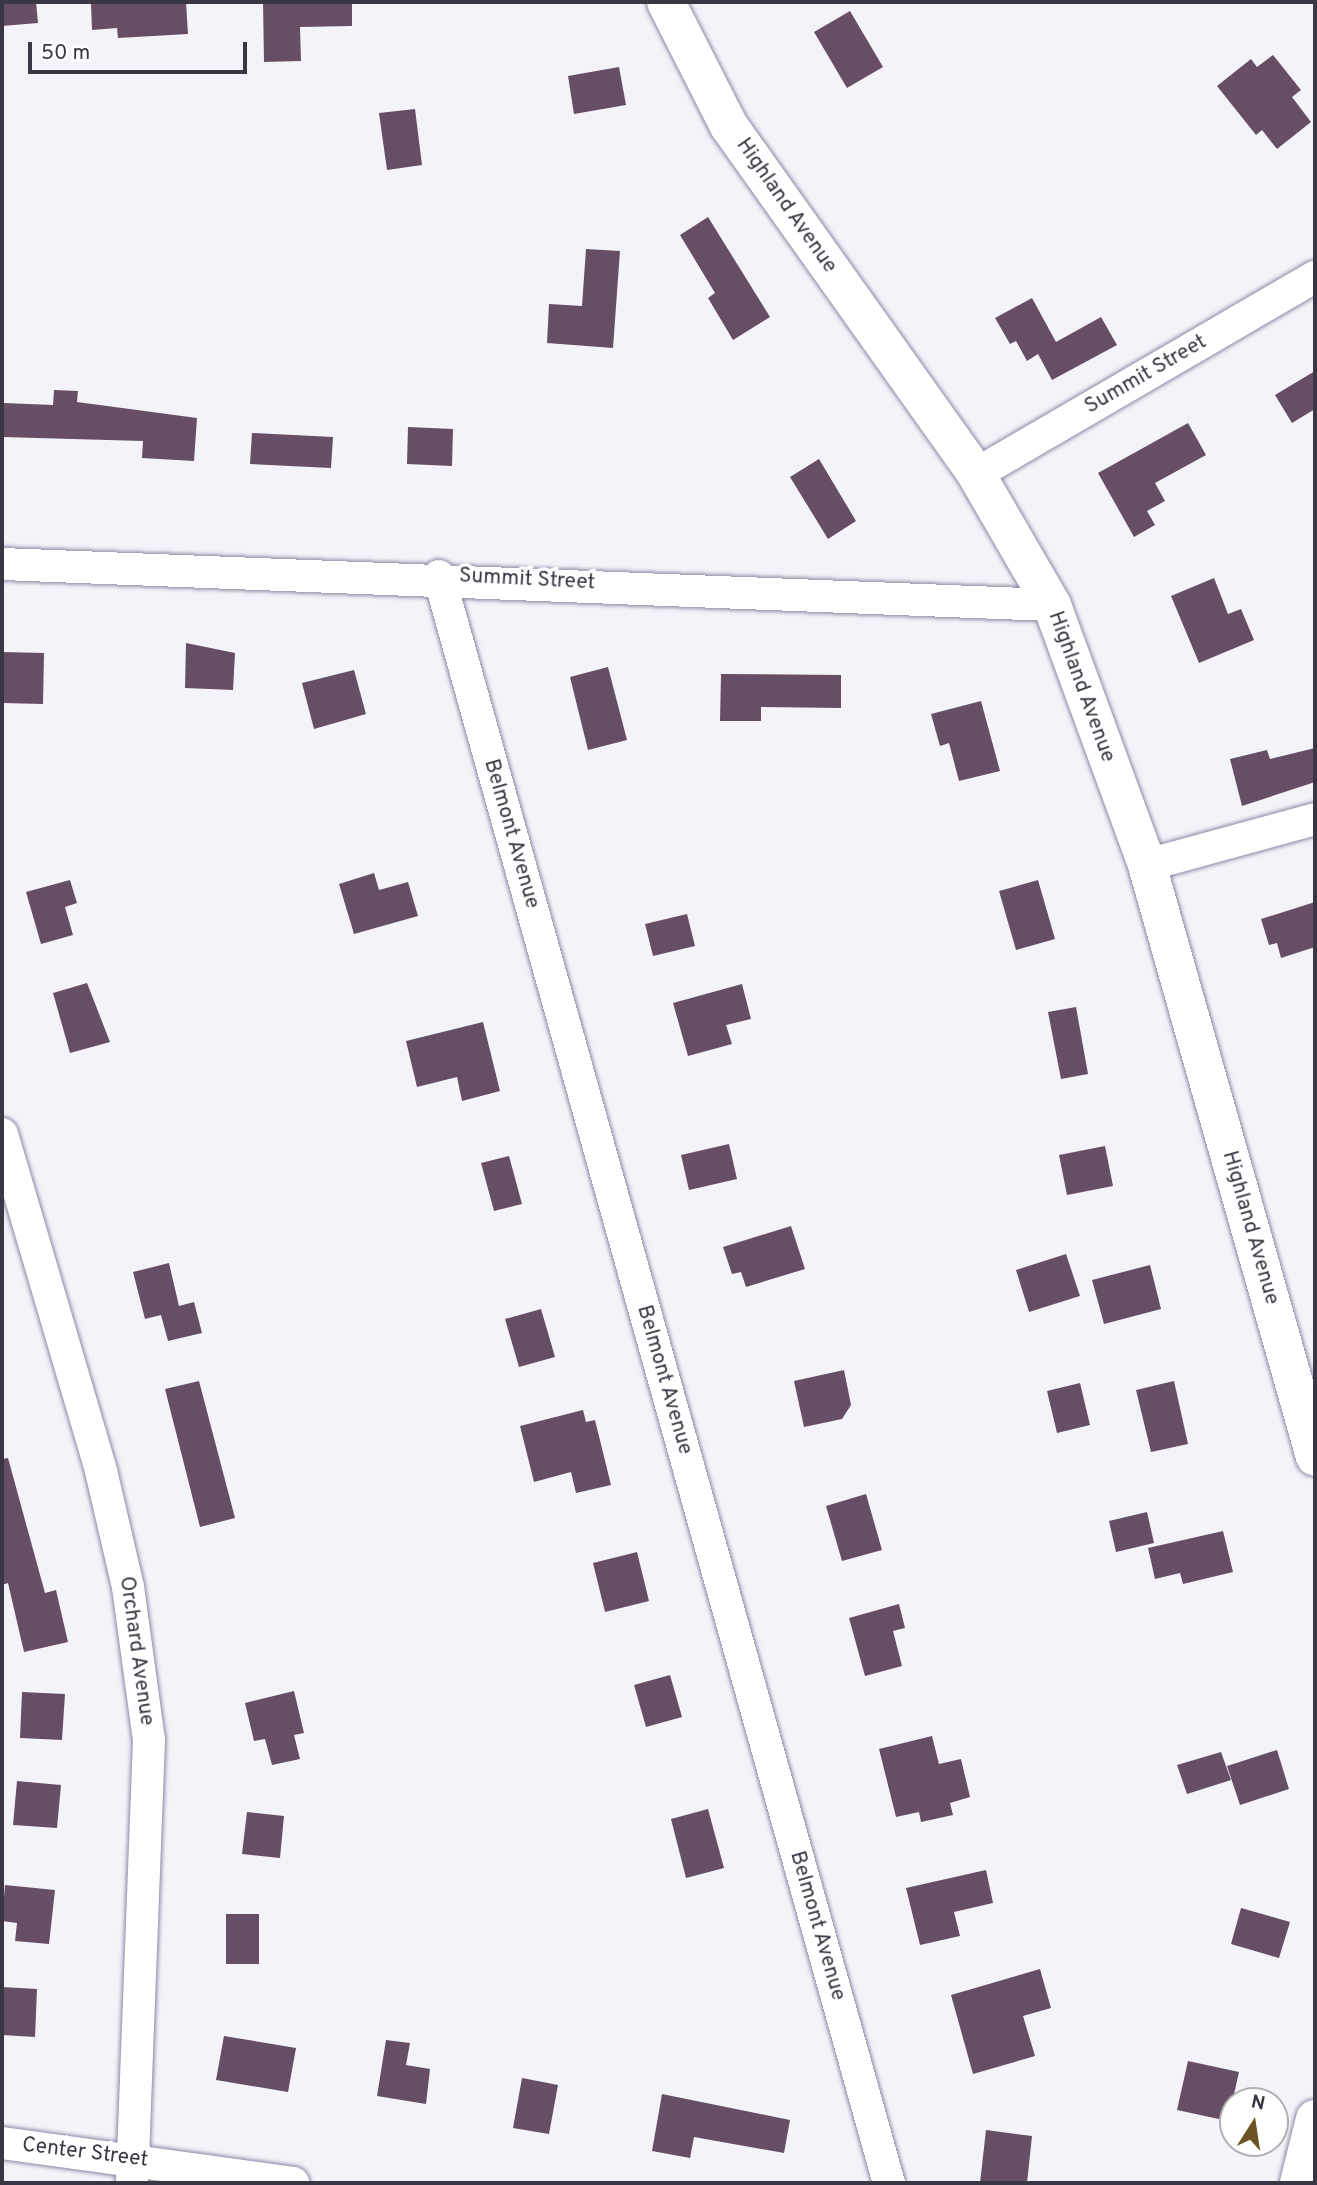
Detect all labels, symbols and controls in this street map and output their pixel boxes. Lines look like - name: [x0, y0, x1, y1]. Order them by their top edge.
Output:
- scale bar: [32, 28, 250, 72]
- text: 50 m: [41, 40, 90, 67]
- street label: Highland Avenue: [730, 133, 842, 279]
- street label: Summit Street: [1081, 330, 1211, 420]
- street label: Summit Street: [458, 564, 596, 596]
- street label: Highland Avenue: [1042, 608, 1120, 766]
- street label: Belmont Avenue: [478, 756, 544, 912]
- street label: Highland Avenue: [1216, 1148, 1284, 1308]
- street label: Belmont Avenue: [631, 1302, 697, 1458]
- street label: Orchard Avenue: [113, 1574, 159, 1728]
- street label: Belmont Avenue: [784, 1848, 850, 2004]
- north arrow: [1219, 2087, 1289, 2157]
- text: N: [1249, 2090, 1267, 2117]
- street label: Center Street: [21, 2133, 149, 2173]

